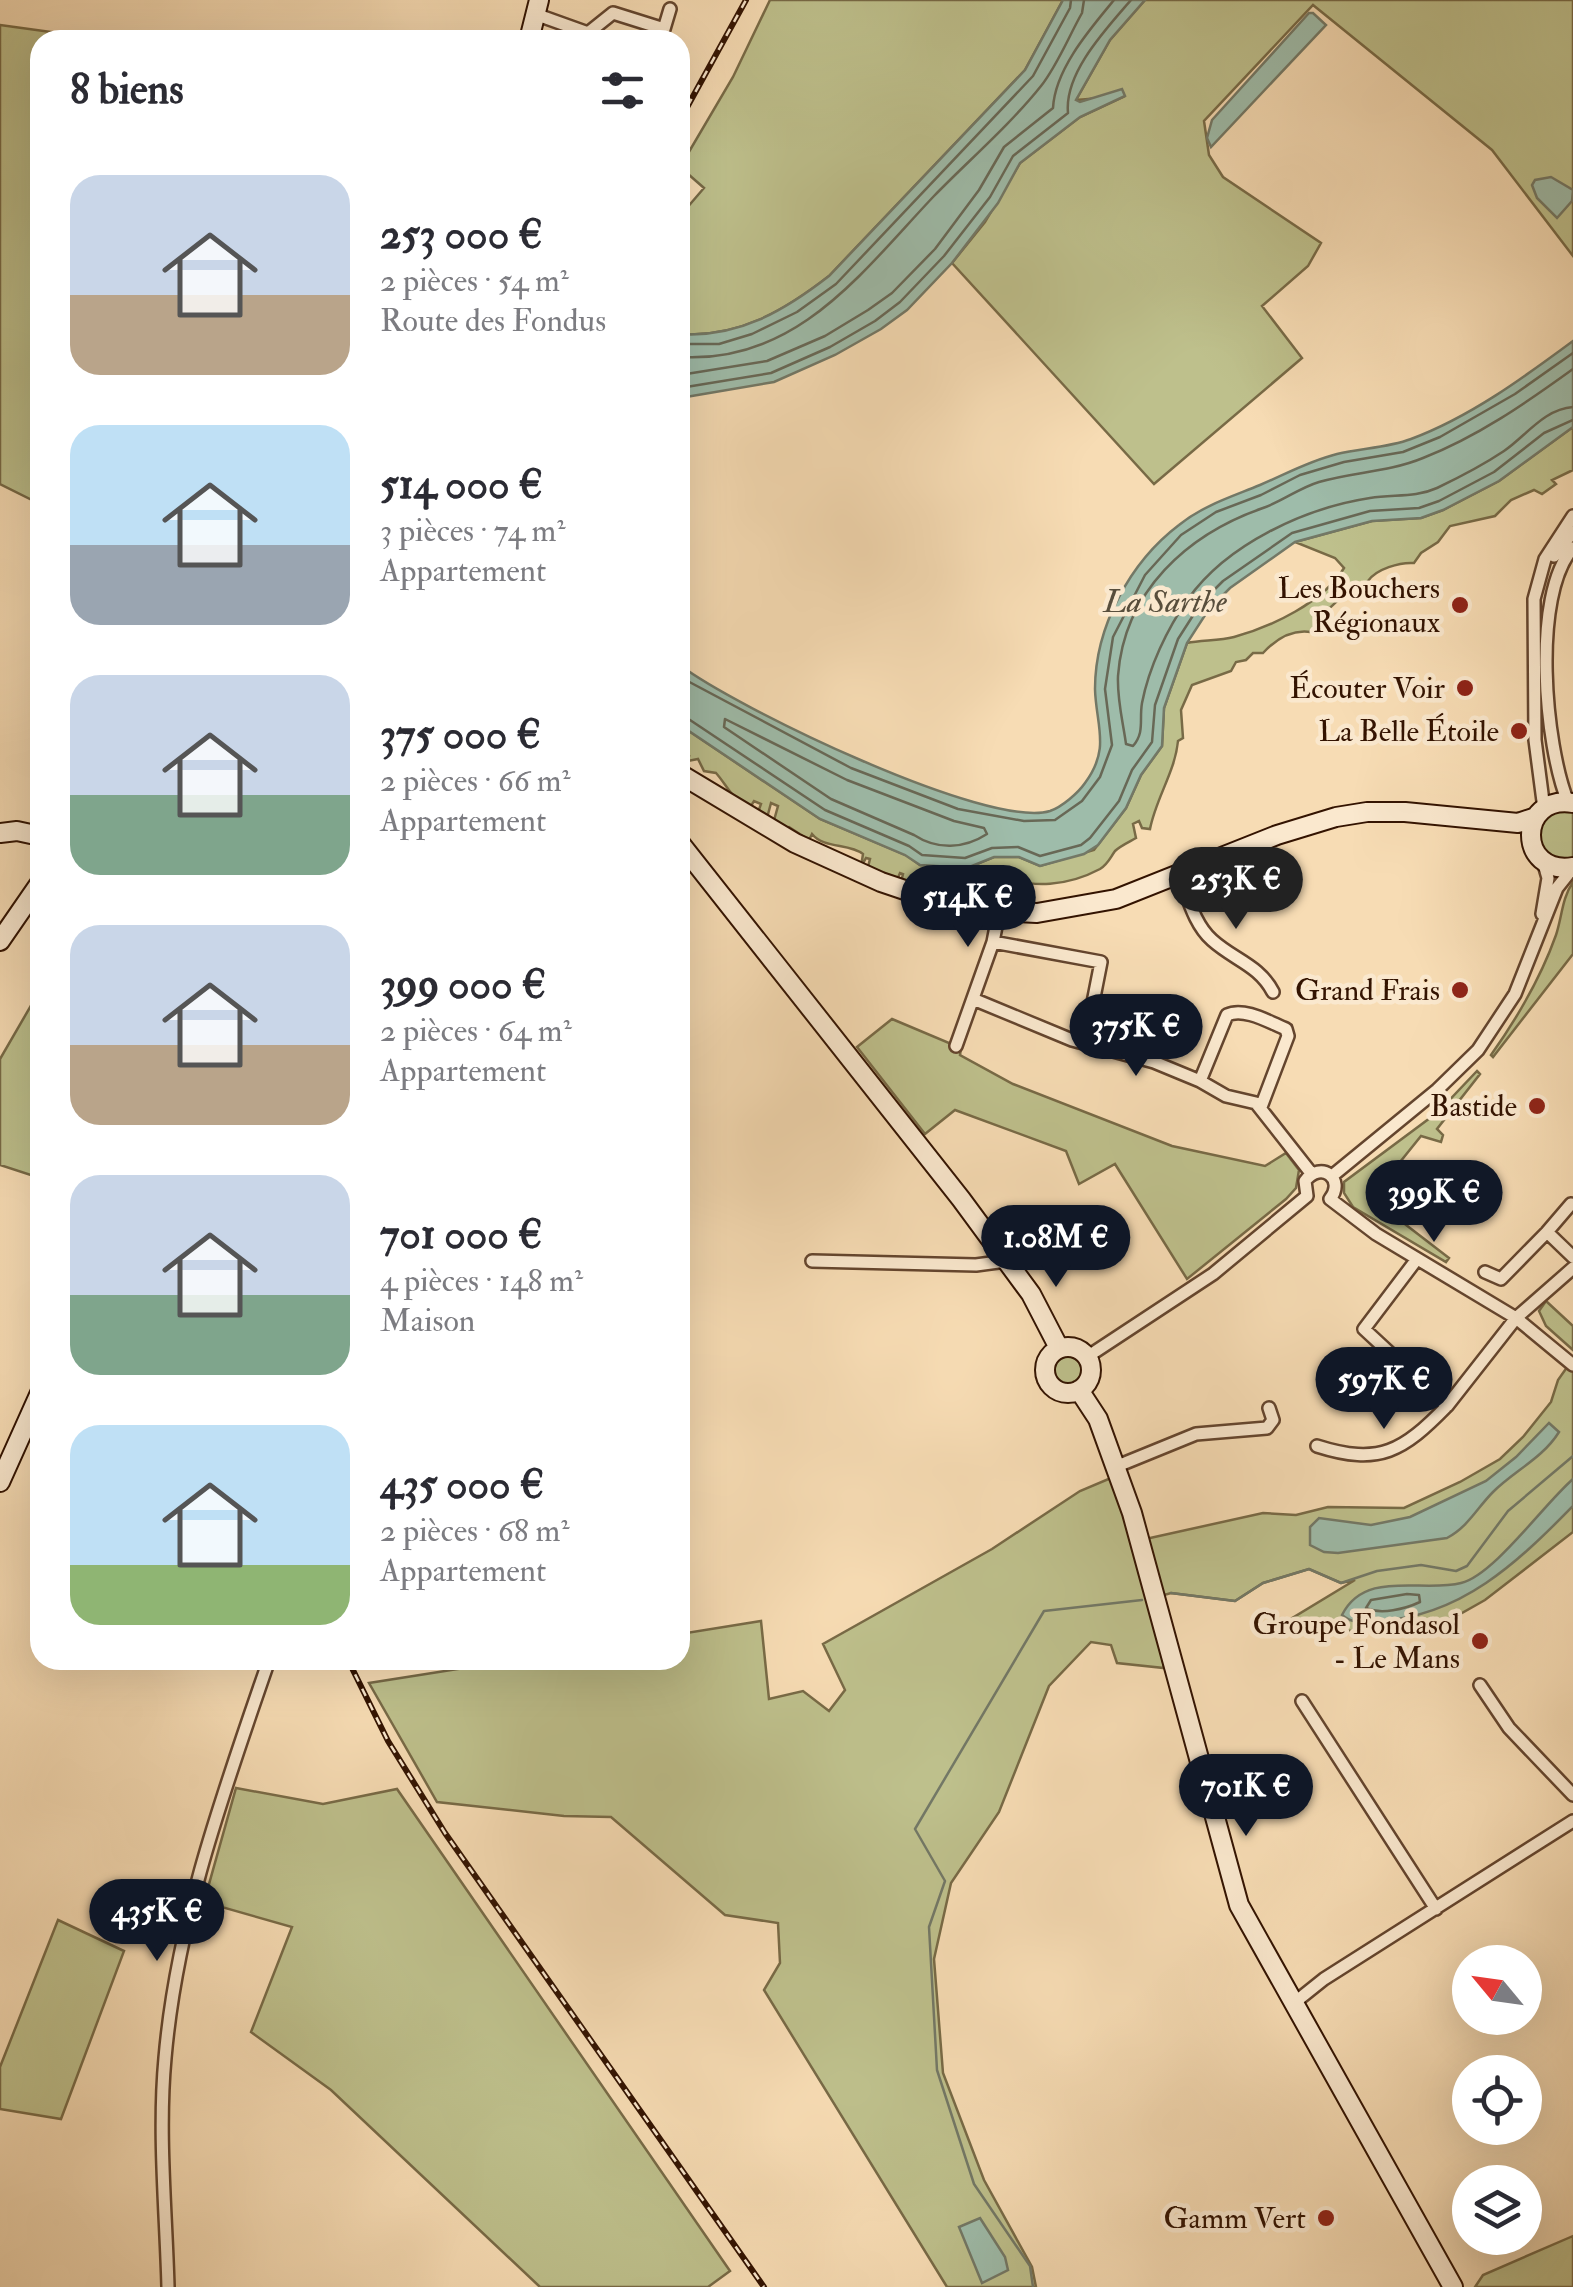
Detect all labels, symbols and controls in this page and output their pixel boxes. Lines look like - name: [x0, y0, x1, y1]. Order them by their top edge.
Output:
- icon: filters: [595, 63, 650, 118]
- text: 8 biens: [70, 64, 184, 116]
- text: 253 000 €: [380, 209, 543, 261]
- icon: home: [150, 215, 270, 335]
- text: 2 pièces · 54 m²: [380, 261, 569, 301]
- text: Route des Fondus: [380, 301, 606, 341]
- text: 514 000 €: [380, 459, 543, 511]
- icon: home: [150, 465, 270, 585]
- text: 3 pièces · 74 m²: [380, 511, 565, 551]
- text: Appartement: [380, 551, 546, 591]
- place label: Les Bouchers Régionaux: [1278, 570, 1440, 641]
- water label: La Sarthe: [1101, 582, 1227, 622]
- marker: Les Bouchers Régionaux: [1449, 594, 1471, 616]
- place label: Écouter Voir: [1290, 669, 1445, 707]
- marker: Écouter Voir: [1454, 677, 1476, 699]
- text: 375 000 €: [380, 709, 541, 761]
- place label: La Belle Étoile: [1319, 712, 1499, 750]
- icon: home: [150, 715, 270, 835]
- marker: La Belle Étoile: [1508, 720, 1530, 742]
- text: 2 pièces · 66 m²: [380, 761, 571, 801]
- text: Appartement: [380, 801, 546, 841]
- pin: 253K €: [1155, 847, 1317, 932]
- text: 253K €: [1191, 859, 1281, 899]
- pin: 514K €: [887, 865, 1049, 950]
- text: 514K €: [923, 877, 1013, 917]
- text: 399 000 €: [380, 959, 546, 1011]
- icon: home: [150, 965, 270, 1085]
- place label: Grand Frais: [1295, 972, 1440, 1009]
- marker: Grand Frais: [1449, 979, 1471, 1001]
- pin: 375K €: [1055, 994, 1217, 1079]
- text: 375K €: [1092, 1006, 1180, 1046]
- text: 2 pièces · 64 m²: [380, 1011, 572, 1051]
- text: Appartement: [380, 1051, 546, 1091]
- place label: Bastide: [1430, 1088, 1517, 1125]
- marker: Bastide: [1526, 1095, 1548, 1117]
- pin: 399K €: [1353, 1160, 1515, 1245]
- text: 399K €: [1388, 1172, 1480, 1212]
- pin: 1.08M €: [964, 1205, 1148, 1290]
- text: 701 000 €: [380, 1209, 542, 1261]
- icon: home: [150, 1215, 270, 1335]
- text: 1.08M €: [1003, 1217, 1109, 1257]
- text: 4 pièces · 148 m²: [380, 1261, 583, 1301]
- text: Maison: [380, 1301, 475, 1341]
- pin: 597K €: [1303, 1347, 1465, 1432]
- text: 597K €: [1338, 1359, 1430, 1399]
- text: 435 000 €: [380, 1459, 544, 1511]
- icon: home: [150, 1465, 270, 1585]
- text: 2 pièces · 68 m²: [380, 1511, 569, 1551]
- text: Appartement: [380, 1551, 546, 1591]
- place label: Groupe Fondasol - Le Mans: [1252, 1606, 1460, 1677]
- marker: Groupe Fondasol - Le Mans: [1469, 1630, 1491, 1652]
- pin: 701K €: [1165, 1754, 1327, 1839]
- text: 701K €: [1201, 1766, 1291, 1806]
- pin: 435K €: [76, 1879, 238, 1964]
- text: 435K €: [111, 1891, 203, 1931]
- north arrow: [1452, 1945, 1542, 2035]
- map controls: [1452, 1945, 1542, 2255]
- button: locate: [1452, 2055, 1542, 2145]
- button: layers: [1452, 2165, 1542, 2255]
- place label: Gamm Vert: [1163, 2200, 1306, 2237]
- marker: Gamm Vert: [1315, 2207, 1337, 2229]

